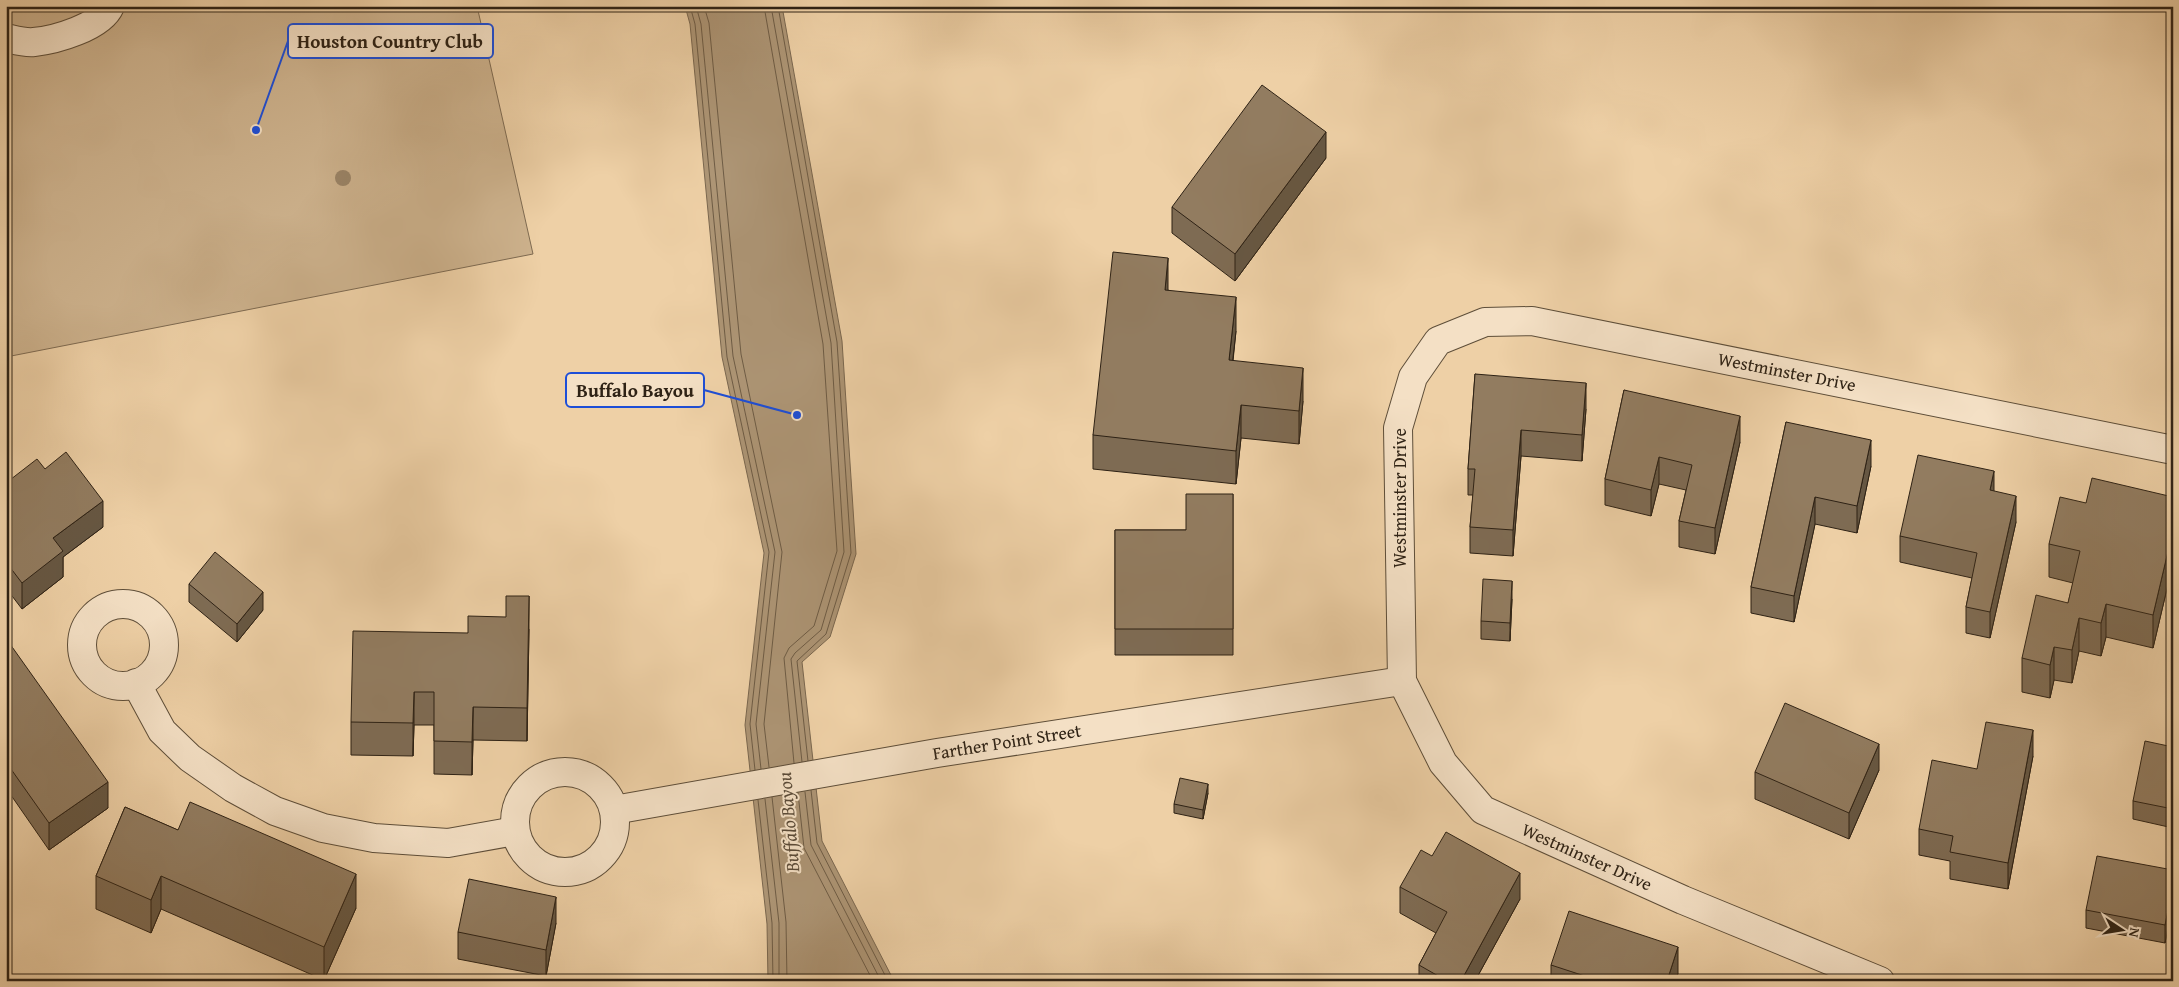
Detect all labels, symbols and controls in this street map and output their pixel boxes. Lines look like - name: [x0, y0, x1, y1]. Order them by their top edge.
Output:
- callout: Houston Country Club: [288, 24, 493, 58]
- text: Houston Country Club: [297, 27, 483, 55]
- street label: Westminster Drive: [1716, 345, 1858, 398]
- callout: Buffalo Bayou: [566, 373, 704, 407]
- text: Buffalo Bayou: [576, 376, 694, 404]
- street label: Westminster Drive: [1386, 428, 1413, 568]
- street label: Farther Point Street: [931, 716, 1084, 767]
- water label: Buffalo Bayou: [770, 770, 806, 874]
- street label: Westminster Drive: [1518, 816, 1657, 897]
- north arrow: [2096, 904, 2146, 954]
- text: N: [2124, 926, 2145, 940]

